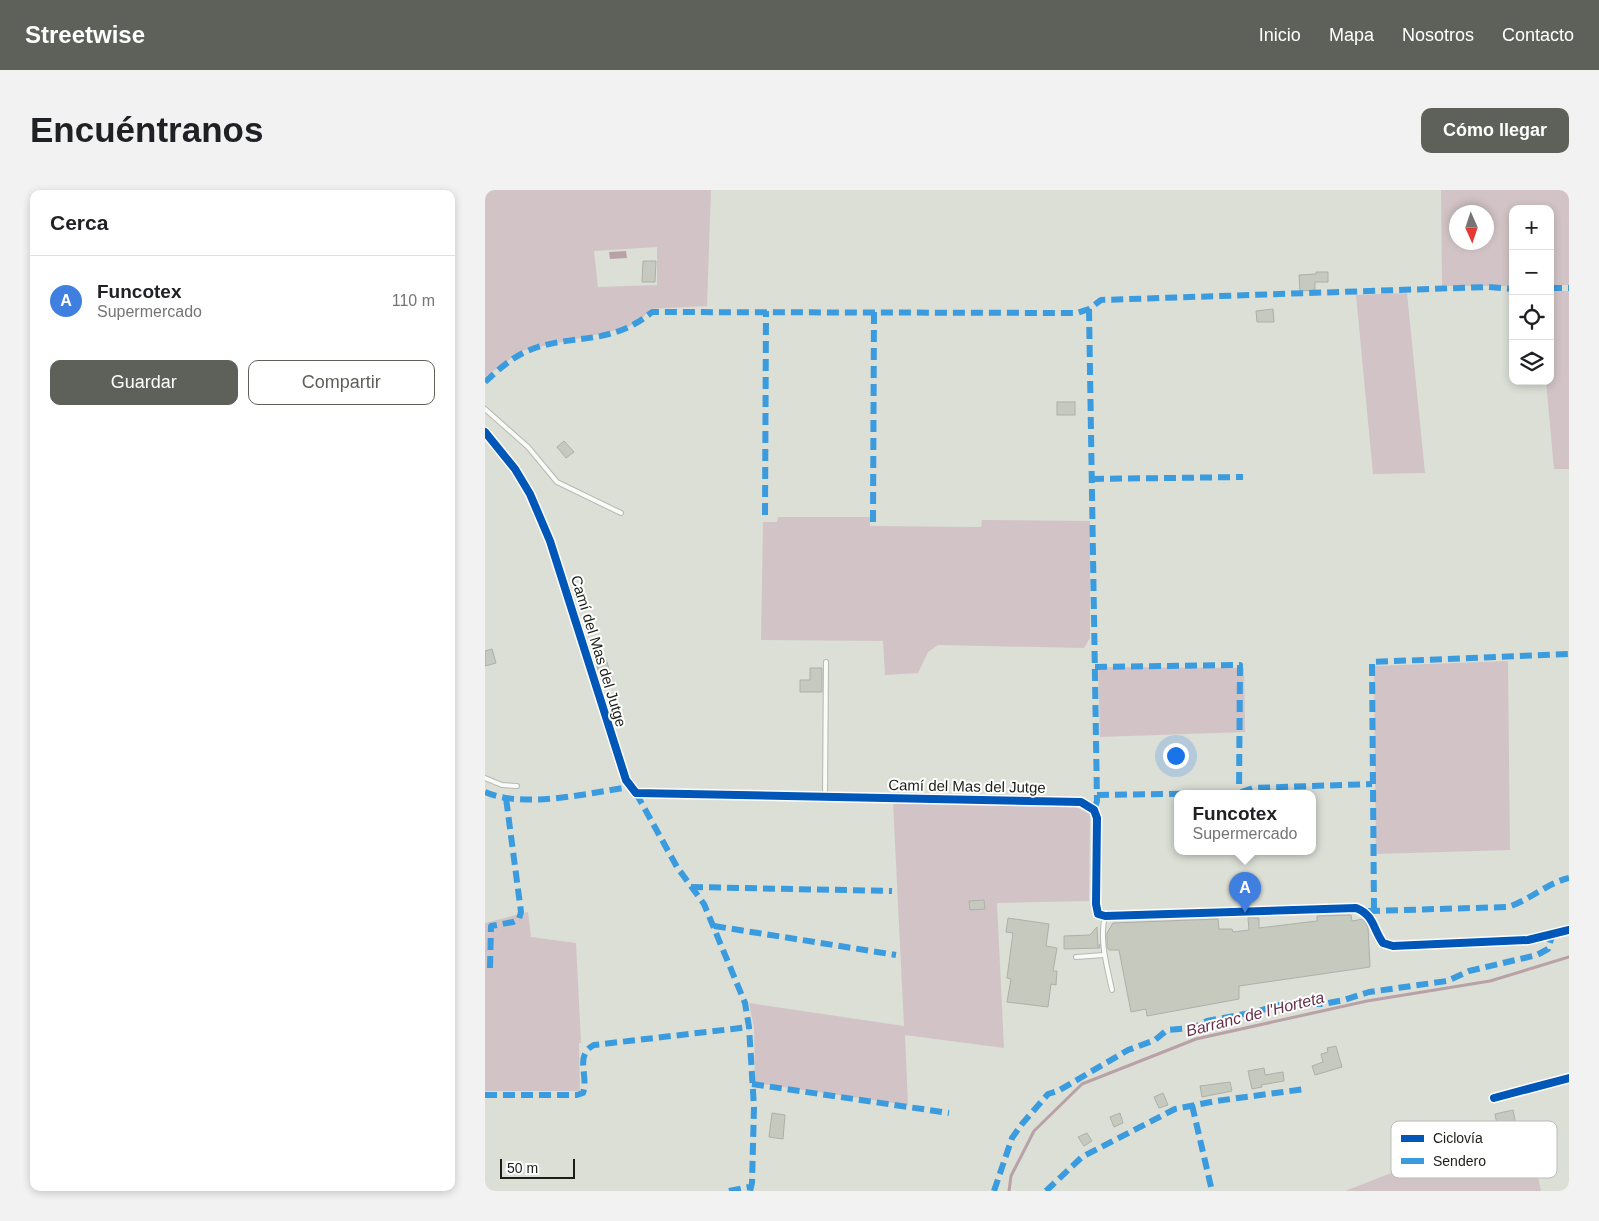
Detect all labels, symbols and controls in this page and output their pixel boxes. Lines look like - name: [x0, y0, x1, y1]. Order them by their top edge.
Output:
- text: Streetwise: [25, 21, 145, 48]
- text: Inicio: [1259, 25, 1301, 45]
- text: Mapa: [1329, 25, 1374, 45]
- text: Nosotros: [1402, 25, 1474, 45]
- text: Contacto: [1502, 25, 1574, 45]
- button: Cómo llegar: [1421, 108, 1569, 153]
- text: Encuéntranos: [30, 110, 263, 149]
- north arrow: [1449, 205, 1494, 250]
- map controls: [1509, 205, 1554, 385]
- button: +: [1509, 205, 1554, 250]
- text: Cerca: [50, 211, 108, 234]
- button: −: [1509, 250, 1554, 295]
- text: Funcotex: [97, 281, 181, 302]
- text: A: [60, 292, 72, 309]
- text: 110 m: [392, 292, 435, 309]
- button: locate: [1509, 295, 1554, 340]
- text: Supermercado: [97, 303, 202, 320]
- button: layers: [1509, 340, 1554, 385]
- button: Guardar: [50, 360, 238, 405]
- button: Compartir: [248, 360, 435, 405]
- street label: Camí del Mas del Jutge: [568, 573, 630, 729]
- your location: [1163, 743, 1189, 769]
- street label: Camí del Mas del Jutge: [888, 776, 1046, 796]
- popup: [1174, 790, 1316, 855]
- text: Funcotex: [1193, 803, 1277, 824]
- text: Supermercado: [1193, 825, 1297, 842]
- pin: A: [1229, 872, 1261, 913]
- water label: Barranc de l'Horteta: [1184, 989, 1326, 1039]
- legend: [1391, 1121, 1557, 1178]
- text: Ciclovía: [1433, 1130, 1483, 1146]
- text: Sendero: [1433, 1153, 1486, 1169]
- scale bar: [500, 1156, 575, 1179]
- text: 50 m: [507, 1160, 538, 1176]

